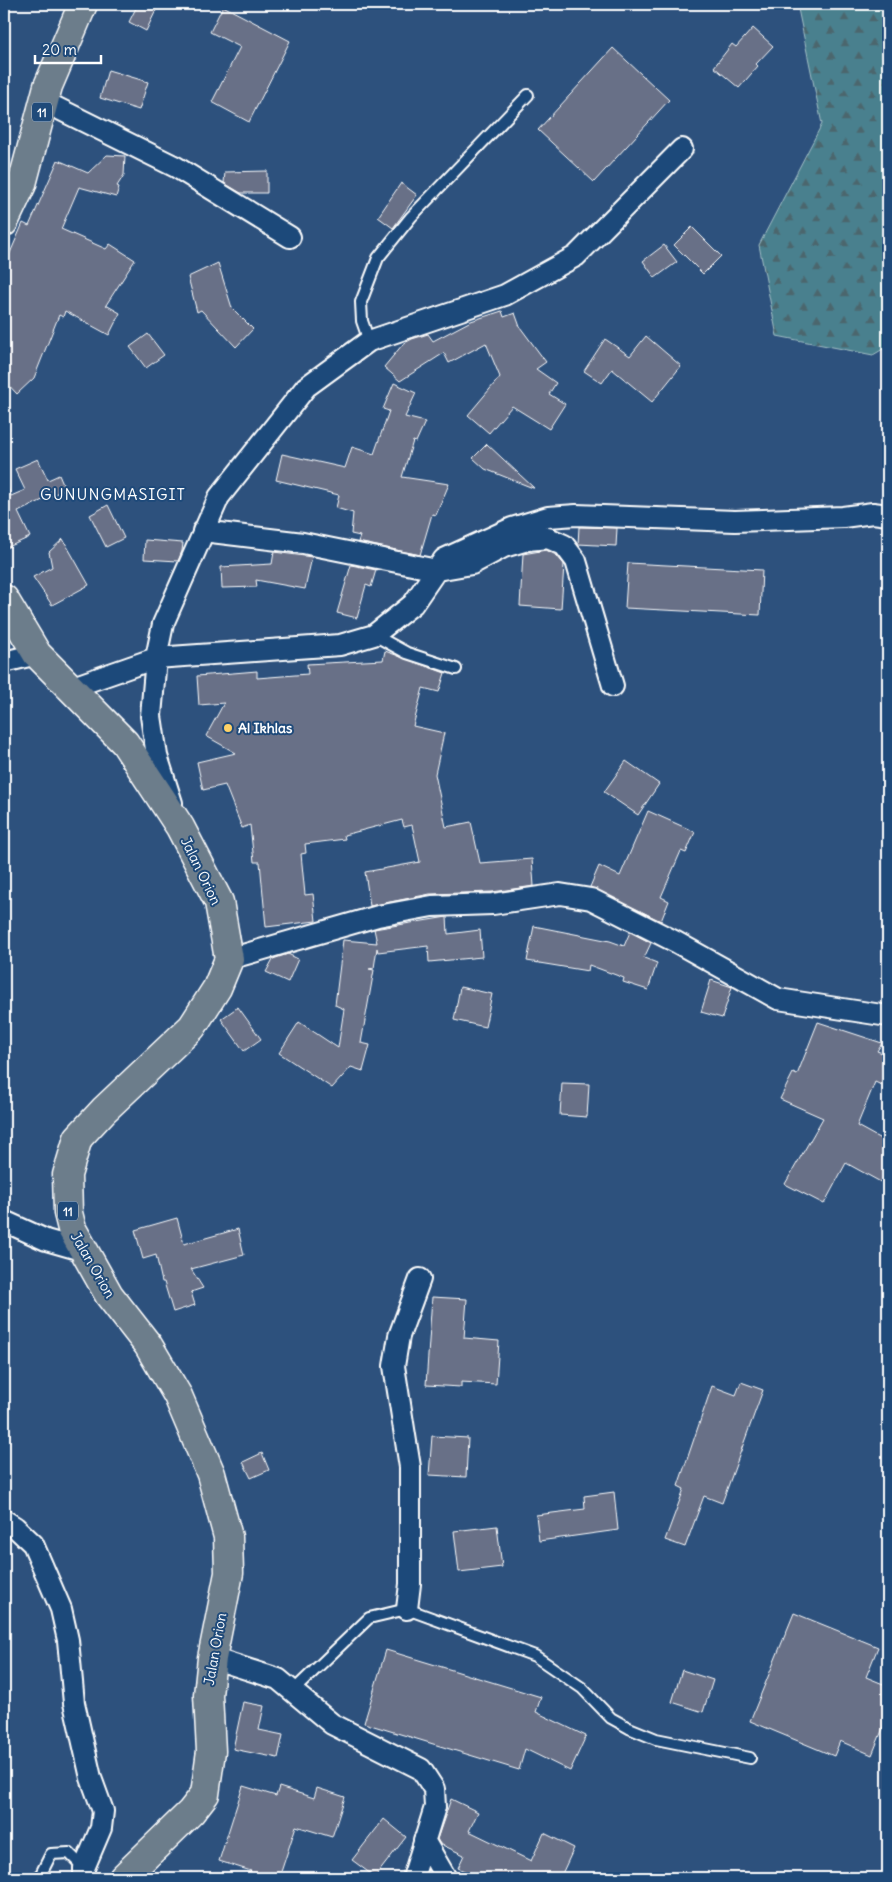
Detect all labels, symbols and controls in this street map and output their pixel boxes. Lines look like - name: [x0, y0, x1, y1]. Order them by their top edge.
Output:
- scale bar: [35, 32, 101, 64]
- text: 20 m: [42, 40, 77, 59]
- road number: 11: [32, 102, 52, 121]
- district label: GUNUNGMASIGIT: [40, 484, 186, 504]
- place label: Al Ikhlas: [238, 719, 293, 737]
- marker: Al Ikhlas: [222, 722, 234, 734]
- street label: Jalan Orion: [177, 834, 225, 908]
- road number: 11: [58, 1202, 78, 1220]
- street label: Jalan Orion: [67, 1229, 119, 1301]
- street label: Jalan Orion: [200, 1611, 230, 1687]

